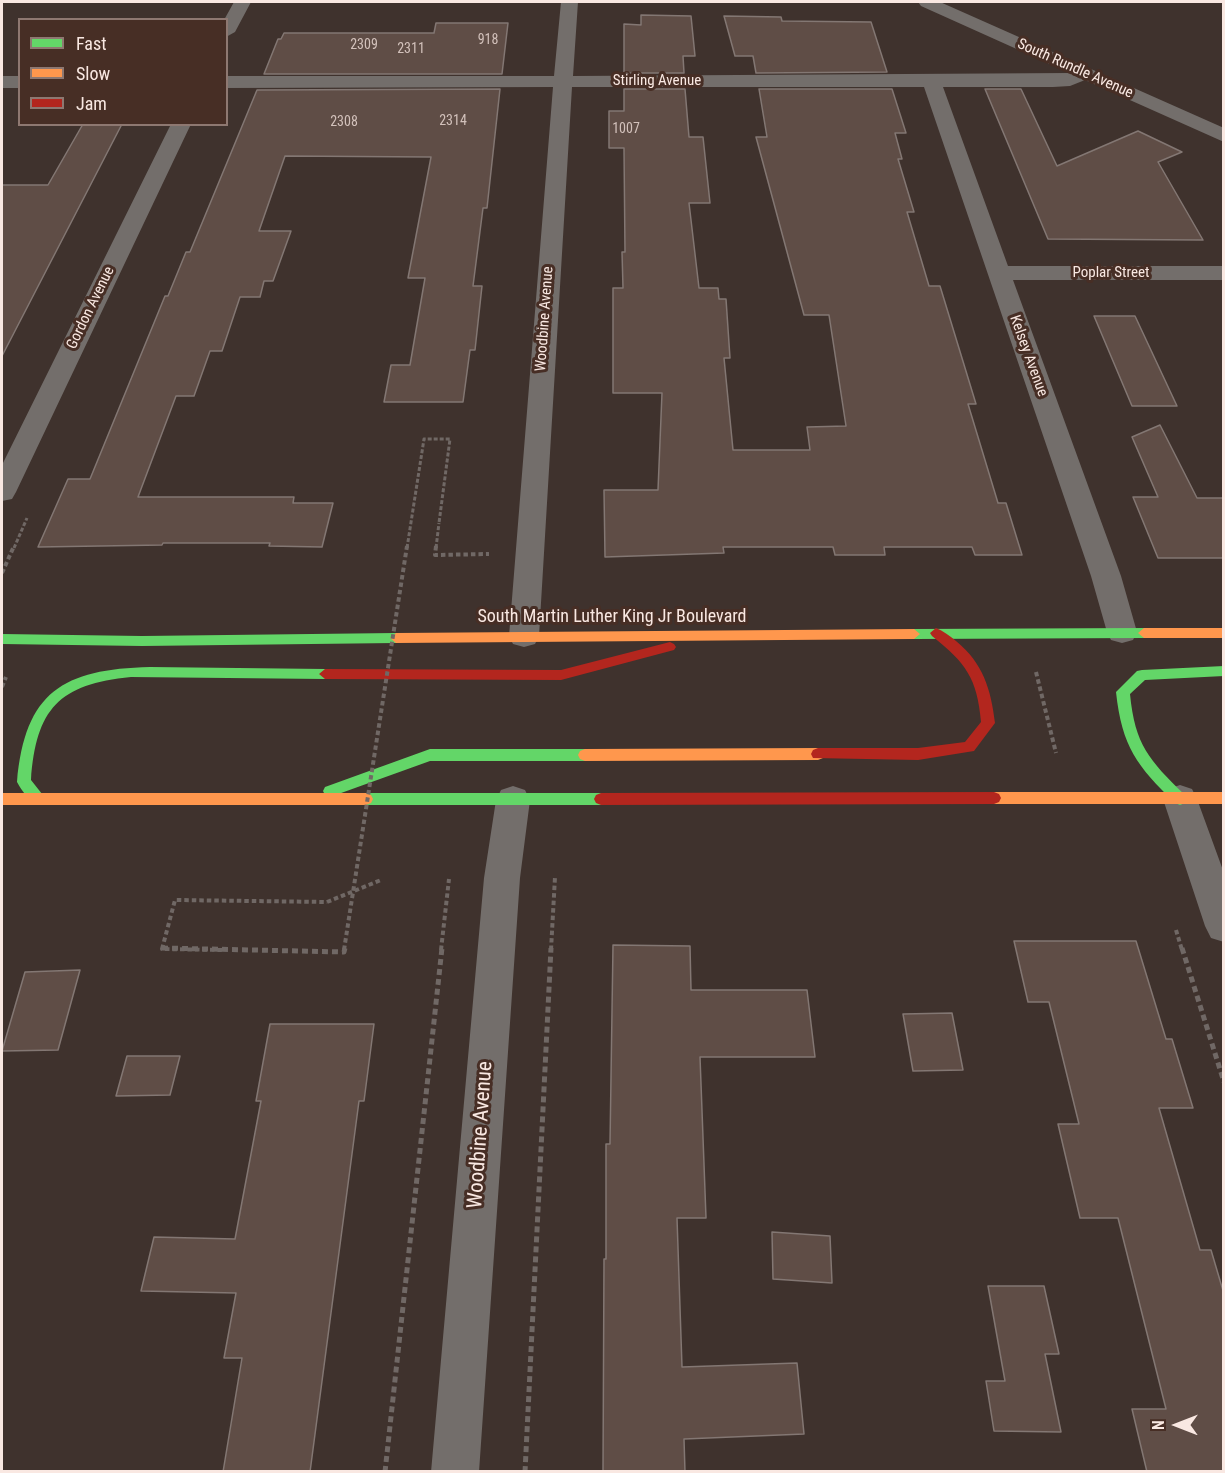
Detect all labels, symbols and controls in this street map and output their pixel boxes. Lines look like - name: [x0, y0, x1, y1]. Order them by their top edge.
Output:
- legend: [18, 18, 228, 126]
- house number: 918: [478, 32, 498, 48]
- text: Fast: [76, 33, 107, 54]
- street label: South Rundle Avenue: [1014, 35, 1136, 103]
- house number: 2309: [350, 37, 378, 53]
- house number: 2311: [397, 41, 425, 57]
- text: Slow: [76, 63, 110, 84]
- street label: Stirling Avenue: [613, 72, 701, 90]
- text: Jam: [76, 93, 107, 114]
- house number: 2314: [439, 113, 467, 129]
- house number: 2308: [330, 114, 358, 130]
- house number: 1007: [612, 121, 640, 137]
- street label: Gordon Avenue: [63, 264, 119, 352]
- street label: Poplar Street: [1073, 264, 1149, 282]
- street label: Woodbine Avenue: [532, 266, 558, 372]
- street label: Kelsey Avenue: [1005, 313, 1051, 399]
- street label: South Martin Luther King Jr Boulevard: [477, 606, 747, 628]
- street label: Woodbine Avenue: [463, 1060, 499, 1210]
- north arrow: [1147, 1395, 1207, 1455]
- text: N: [1149, 1420, 1168, 1430]

